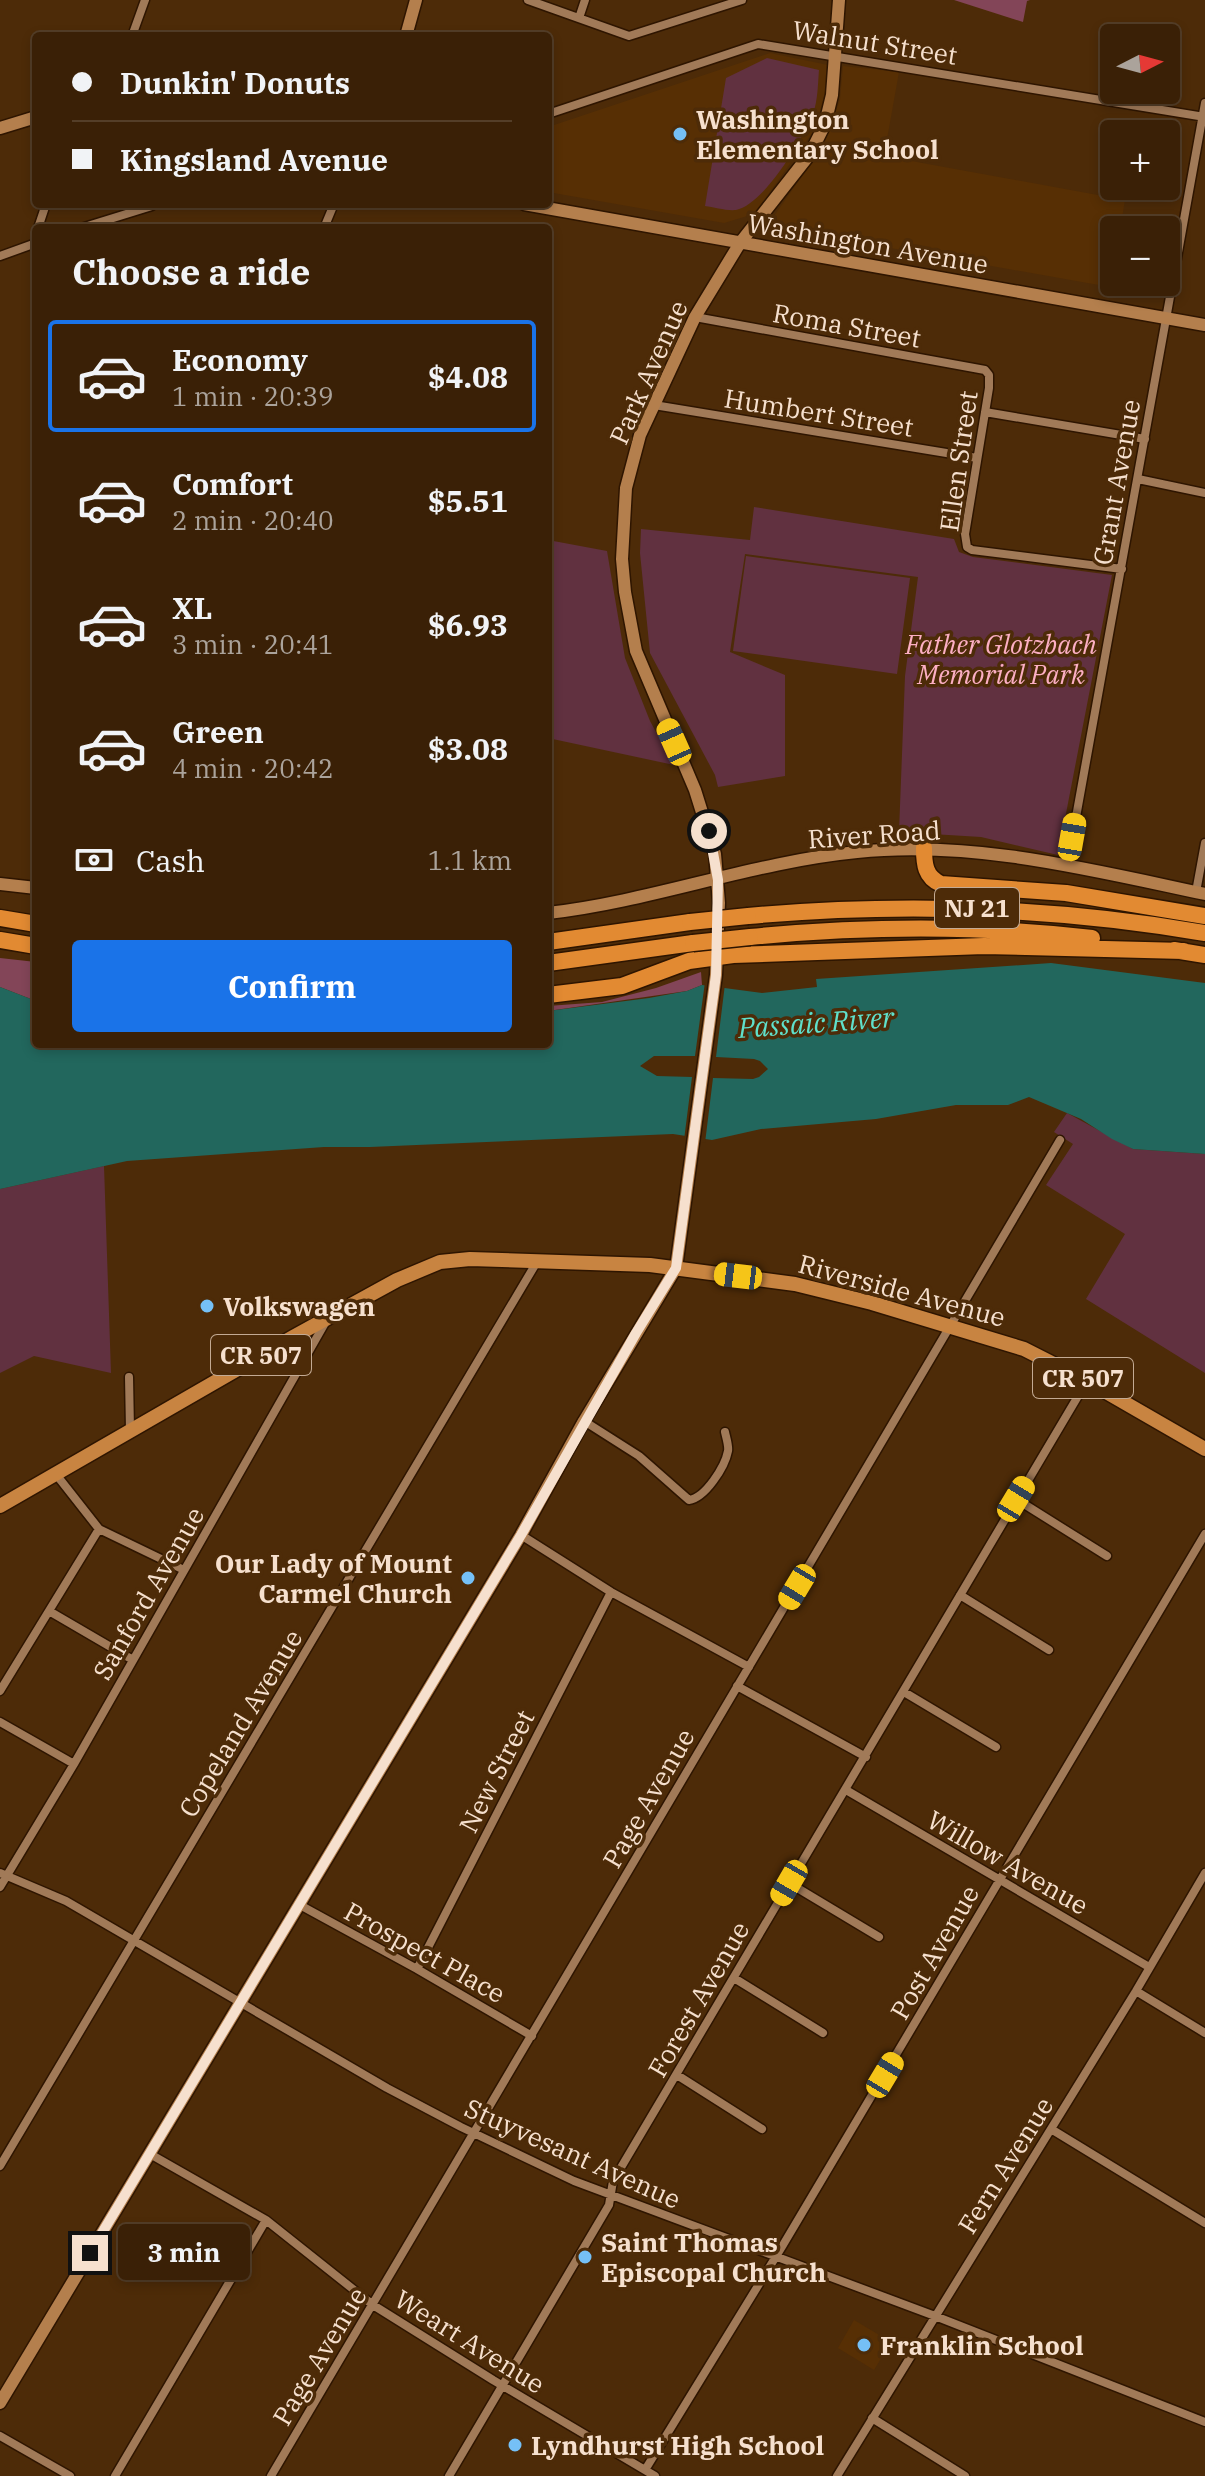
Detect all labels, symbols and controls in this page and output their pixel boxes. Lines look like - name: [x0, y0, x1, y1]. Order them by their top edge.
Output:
- street label: Walnut Street: [790, 12, 960, 72]
- north arrow: [1100, 24, 1180, 104]
- map controls: [1100, 24, 1180, 296]
- text: Dunkin' Donuts: [120, 63, 350, 102]
- place label: Washington Elementary School: [696, 102, 939, 166]
- button: +: [1100, 120, 1180, 200]
- marker: Washington Elementary School: [671, 125, 689, 143]
- text: Kingsland Avenue: [120, 140, 388, 179]
- street label: Washington Avenue: [745, 205, 991, 281]
- button: −: [1100, 216, 1180, 296]
- text: Choose a ride: [72, 248, 311, 295]
- street label: Park Avenue: [601, 295, 695, 449]
- street label: Roma Street: [770, 295, 924, 355]
- icon: car: [76, 340, 148, 412]
- text: Economy: [172, 340, 308, 379]
- text: $4.08: [428, 357, 508, 396]
- text: 1 min · 20:39: [172, 379, 334, 413]
- street label: Humbert Street: [722, 380, 916, 444]
- street label: Ellen Street: [931, 388, 985, 534]
- street label: Grant Avenue: [1085, 396, 1147, 568]
- icon: car: [76, 464, 148, 536]
- text: Comfort: [172, 464, 293, 503]
- text: $5.51: [428, 481, 508, 520]
- text: 2 min · 20:40: [172, 503, 334, 537]
- icon: car: [76, 588, 148, 660]
- text: XL: [172, 588, 212, 627]
- text: $6.93: [428, 605, 508, 644]
- text: 3 min · 20:41: [172, 627, 334, 661]
- park label: Father Glotzbach Memorial Park: [904, 627, 1098, 691]
- icon: car: [76, 712, 148, 784]
- text: Green: [172, 712, 264, 751]
- car: [653, 715, 695, 769]
- text: $3.08: [428, 729, 508, 768]
- text: 4 min · 20:42: [172, 751, 334, 785]
- car: [1056, 811, 1088, 863]
- street label: River Road: [807, 812, 941, 856]
- route start: [691, 813, 727, 849]
- icon: cash: [72, 838, 116, 882]
- text: Cash: [136, 841, 205, 880]
- text: 1.1 km: [428, 843, 512, 877]
- road number: NJ 21: [935, 888, 1019, 928]
- button: Confirm: [72, 940, 512, 1032]
- water label: Passaic River: [736, 998, 896, 1046]
- street label: Riverside Avenue: [795, 1246, 1009, 1334]
- car: [713, 1261, 763, 1291]
- place label: Volkswagen: [223, 1289, 375, 1323]
- marker: Volkswagen: [198, 1297, 216, 1315]
- road number: CR 507: [211, 1335, 311, 1375]
- road number: CR 507: [1033, 1358, 1133, 1398]
- car: [993, 1472, 1039, 1526]
- street label: Sanford Avenue: [85, 1500, 211, 1686]
- place label: Our Lady of Mount Carmel Church: [215, 1546, 452, 1610]
- car: [774, 1560, 820, 1614]
- marker: Our Lady of Mount Carmel Church: [459, 1569, 477, 1587]
- street label: Copeland Avenue: [171, 1623, 309, 1823]
- street label: New Street: [451, 1704, 541, 1838]
- street label: Page Avenue: [594, 1722, 702, 1874]
- street label: Willow Avenue: [921, 1802, 1095, 1922]
- car: [767, 1856, 811, 1910]
- street label: Post Avenue: [882, 1879, 986, 2025]
- street label: Prospect Place: [338, 1894, 512, 2010]
- street label: Forest Avenue: [640, 1915, 756, 2083]
- car: [862, 2048, 908, 2102]
- street label: Stuyvesant Avenue: [460, 2090, 686, 2216]
- street label: Fern Avenue: [950, 2090, 1060, 2240]
- callout: 3 min: [118, 2225, 250, 2281]
- place label: Saint Thomas Episcopal Church: [601, 2225, 826, 2289]
- route end: [72, 2235, 108, 2271]
- text: 3 min: [148, 2235, 220, 2269]
- marker: Saint Thomas Episcopal Church: [576, 2248, 594, 2266]
- street label: Page Avenue: [264, 2281, 374, 2431]
- street label: Weart Avenue: [389, 2281, 551, 2401]
- place label: Franklin School: [880, 2328, 1084, 2362]
- marker: Franklin School: [855, 2336, 873, 2354]
- place label: Lyndhurst High School: [531, 2428, 824, 2462]
- marker: Lyndhurst High School: [506, 2436, 524, 2454]

